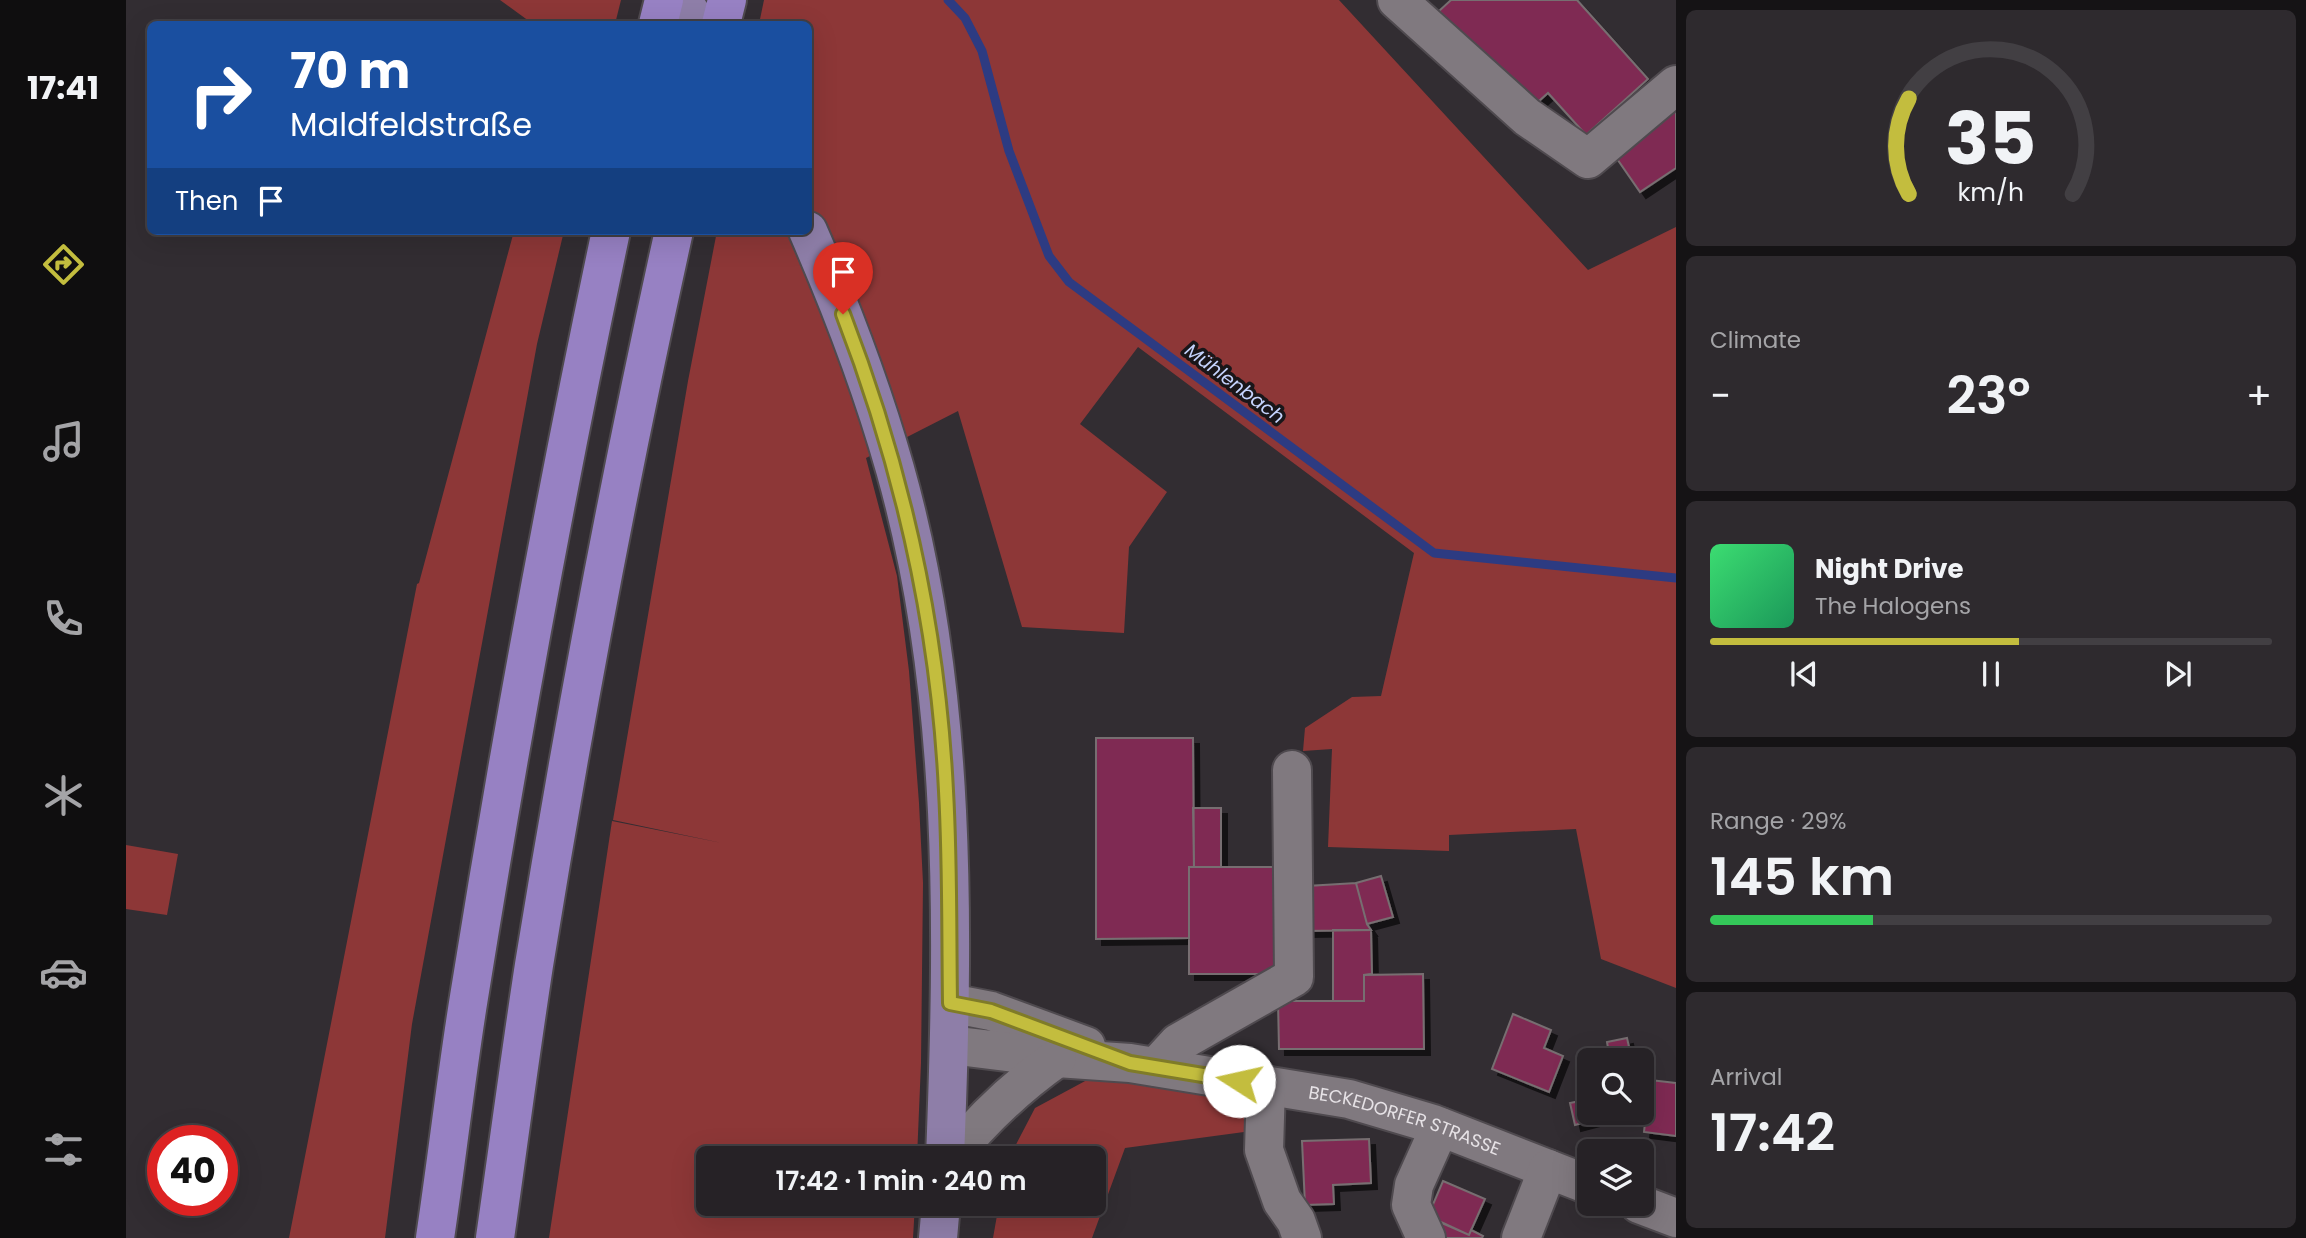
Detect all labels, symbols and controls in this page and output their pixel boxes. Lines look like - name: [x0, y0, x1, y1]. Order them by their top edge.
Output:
- text: 70 m: [290, 37, 410, 105]
- icon: right: [175, 49, 266, 140]
- text: 17:41: [27, 65, 99, 110]
- text: 35: [1945, 88, 2037, 189]
- text: Maldfeldstraße: [290, 102, 532, 147]
- text: km/h: [1958, 175, 2024, 210]
- icon: arrive: [252, 182, 290, 220]
- text: Then: [175, 183, 238, 219]
- icon: directions: [39, 240, 88, 289]
- pin: [813, 242, 873, 314]
- icon: arrive: [824, 253, 862, 291]
- text: Climate: [1710, 324, 1801, 356]
- water label: Mühlenbach: [1179, 337, 1290, 430]
- text: 23°: [1946, 359, 2031, 432]
- text: −: [1710, 369, 1731, 422]
- text: +: [2246, 369, 2272, 422]
- icon: music: [39, 417, 88, 466]
- text: Night Drive: [1815, 551, 1963, 587]
- text: The Halogens: [1815, 590, 1971, 622]
- icon: phone: [39, 594, 88, 643]
- icon: previous: [1785, 655, 1823, 693]
- icon: pause: [1972, 655, 2010, 693]
- icon: next: [2159, 655, 2197, 693]
- icon: climate: [39, 771, 88, 820]
- text: Range · 29%: [1710, 805, 1846, 837]
- text: 145 km: [1710, 840, 1894, 913]
- icon: car: [39, 948, 88, 997]
- position arrow: [1202, 1044, 1276, 1118]
- map controls: [1577, 1048, 1654, 1216]
- button: search: [1577, 1048, 1654, 1125]
- text: Arrival: [1710, 1061, 1782, 1093]
- street label: BECKEDORFER STRASSE: [1307, 1080, 1504, 1161]
- text: 17:42: [1710, 1096, 1835, 1169]
- icon: filters: [39, 1125, 88, 1174]
- speed limit sign: 40: [147, 1125, 238, 1216]
- button: layers: [1577, 1139, 1654, 1216]
- text: 17:42 · 1 min · 240 m: [775, 1163, 1027, 1199]

